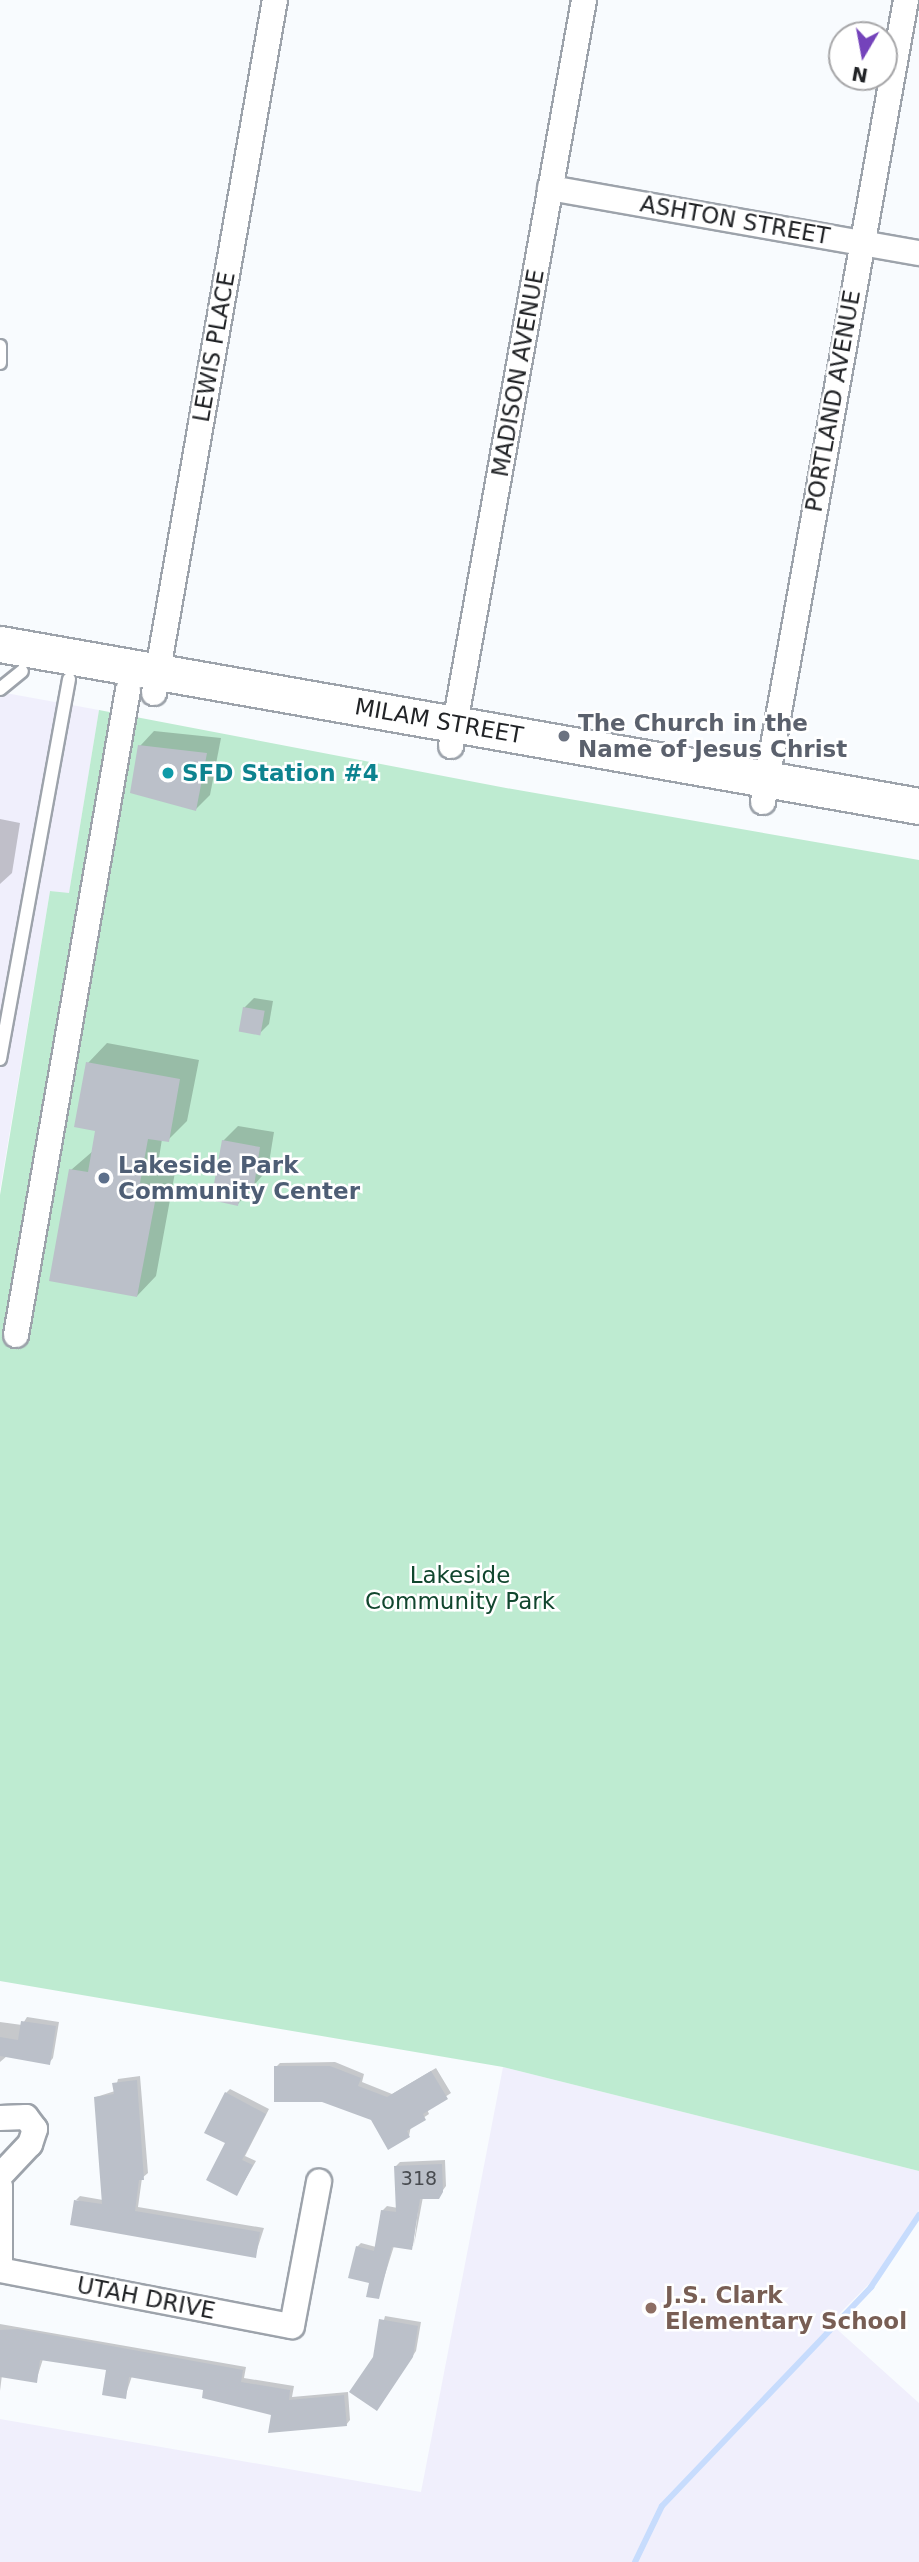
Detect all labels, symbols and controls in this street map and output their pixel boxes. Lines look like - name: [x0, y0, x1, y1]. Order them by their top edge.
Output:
- north arrow: [828, 21, 898, 91]
- text: N: [850, 62, 869, 87]
- street label: ASHTON STREET: [638, 190, 832, 250]
- street label: MADISON AVENUE: [486, 267, 550, 479]
- street label: LEWIS PLACE: [187, 270, 241, 424]
- street label: PORTLAND AVENUE: [800, 288, 866, 514]
- street label: MILAM STREET: [353, 693, 525, 749]
- place label: The Church in the Name of Jesus Christ: [578, 709, 847, 763]
- marker: The Church in the Name of Jesus Christ: [556, 728, 572, 744]
- place label: SFD Station #4: [182, 759, 379, 787]
- marker: SFD Station #4: [160, 765, 176, 781]
- place label: Lakeside Park Community Center: [118, 1151, 360, 1205]
- marker: Lakeside Park Community Center: [96, 1170, 112, 1186]
- park label: Lakeside Community Park: [365, 1561, 555, 1615]
- house number: 318: [401, 2168, 437, 2190]
- street label: UTAH DRIVE: [75, 2271, 217, 2325]
- place label: J.S. Clark Elementary School: [665, 2281, 907, 2335]
- marker: J.S. Clark Elementary School: [643, 2300, 659, 2316]

